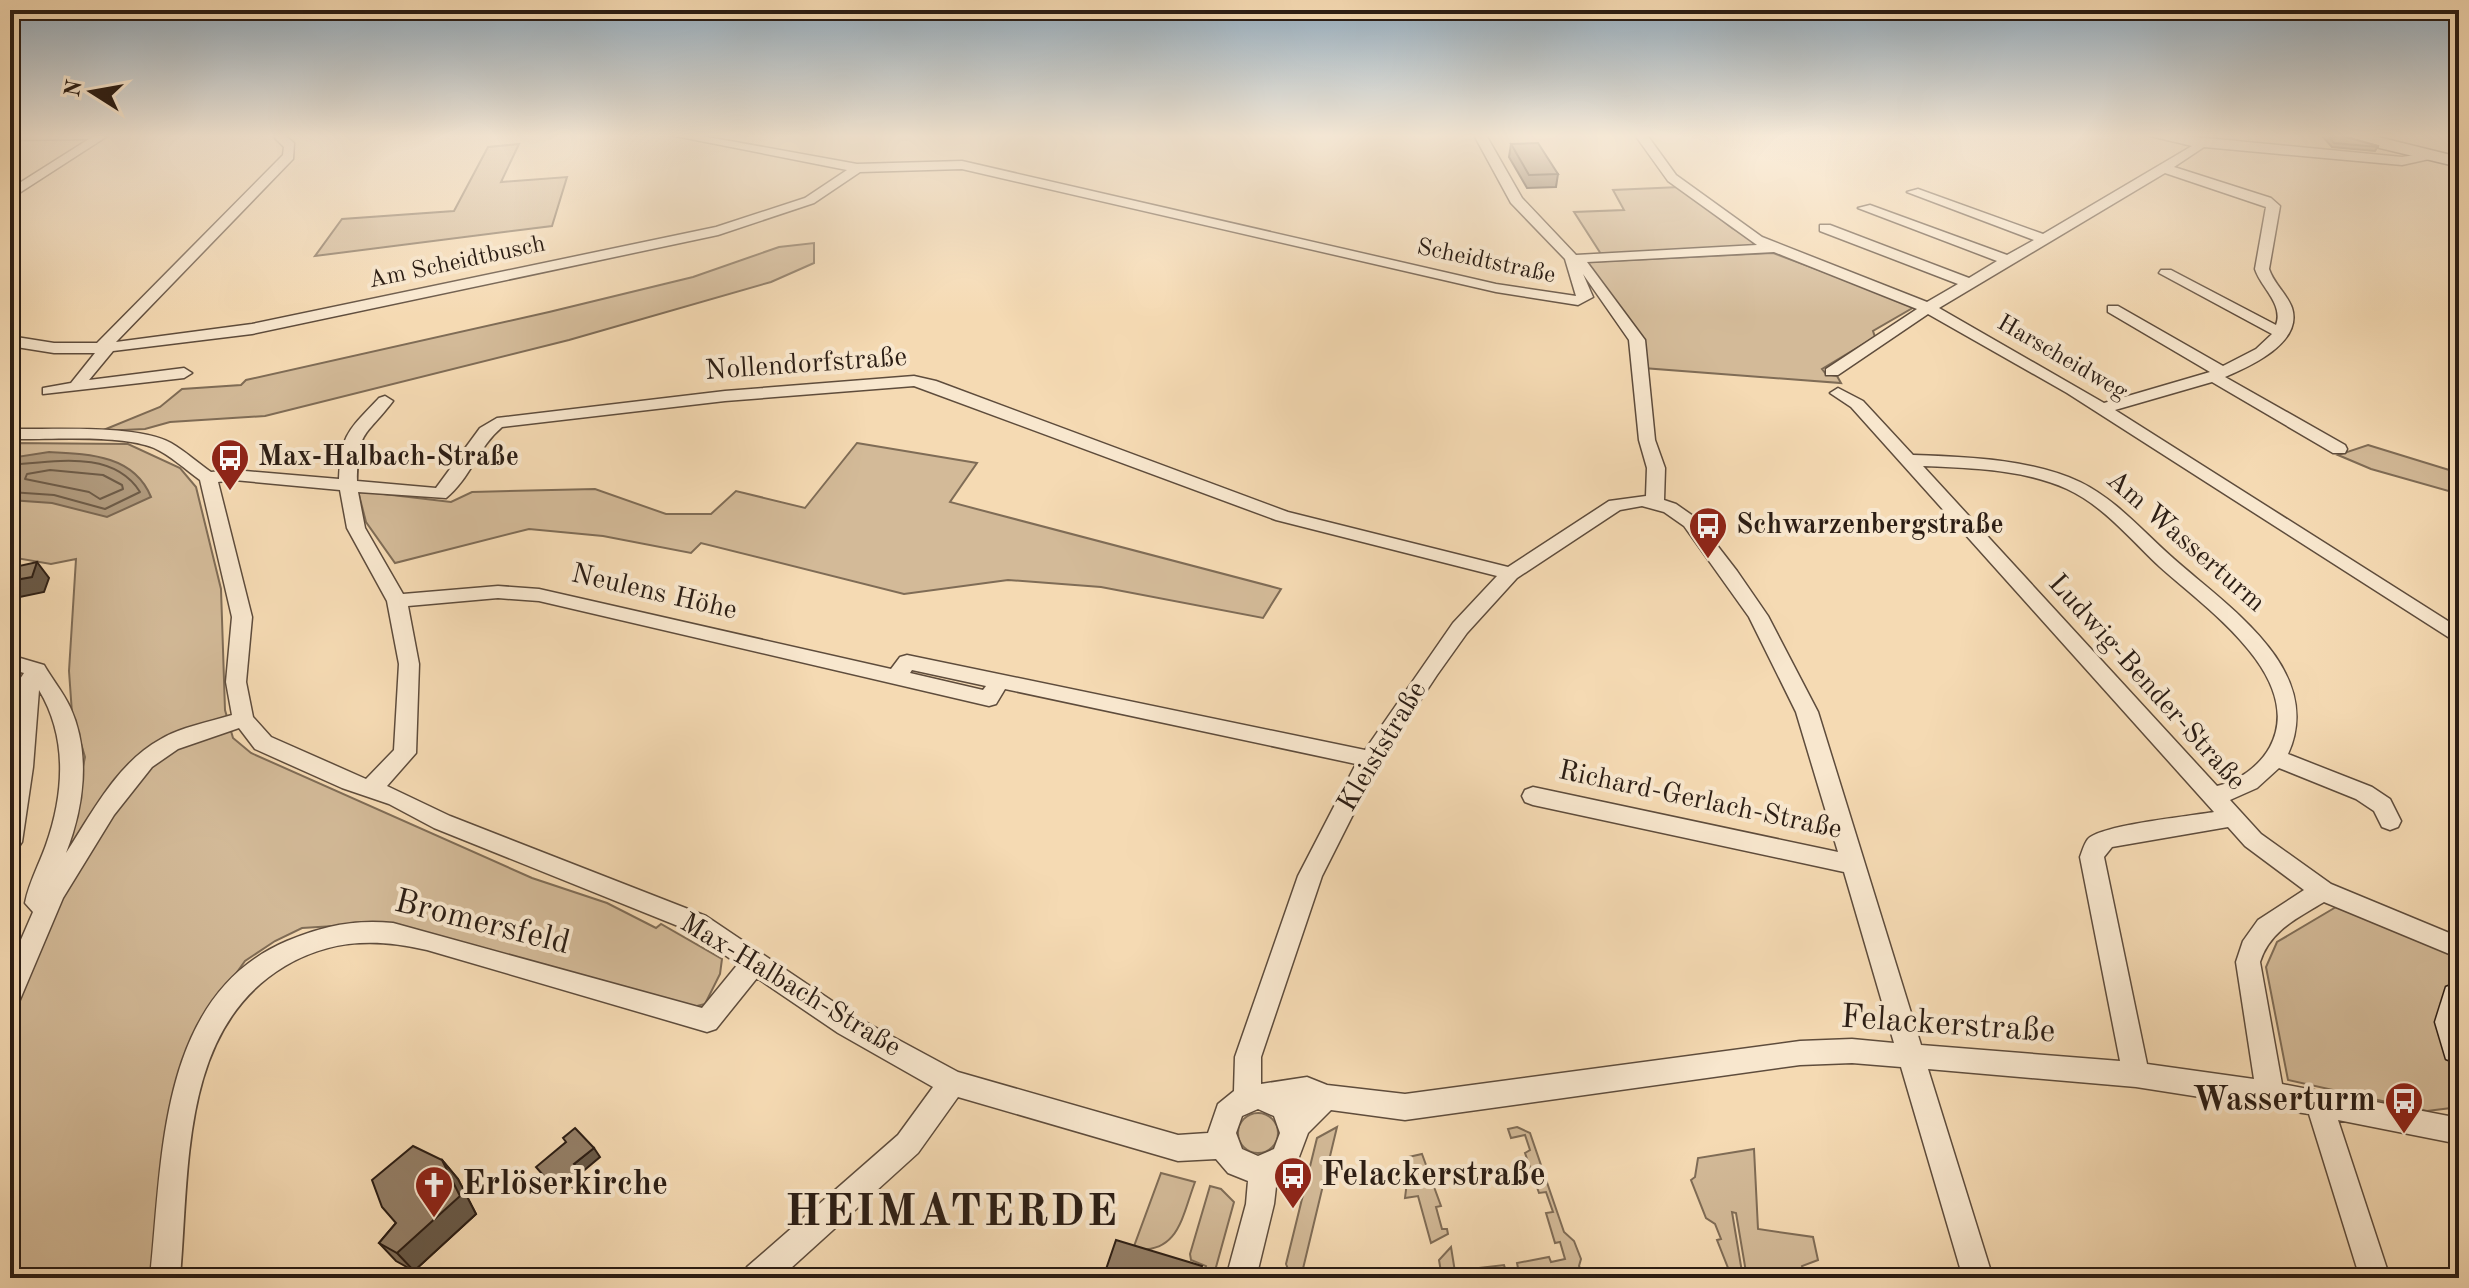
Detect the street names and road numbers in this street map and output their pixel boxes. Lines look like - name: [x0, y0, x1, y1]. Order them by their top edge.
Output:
- street label: Am Scheidtbusch: [366, 233, 548, 293]
- street label: Scheidtstraße: [1415, 236, 1557, 288]
- street label: Harscheidweg: [1993, 311, 2131, 405]
- street label: Nollendorfstraße: [704, 344, 908, 386]
- street label: Am Wasserturm: [2100, 466, 2270, 618]
- street label: Neulens Höhe: [569, 560, 739, 626]
- street label: Ludwig-Bender-Straße: [2042, 570, 2250, 796]
- street label: Kleiststraße: [1333, 677, 1433, 817]
- street label: Richard-Gerlach-Straße: [1556, 757, 1844, 845]
- street label: Bromersfeld: [391, 885, 573, 961]
- street label: Max-Halbach-Straße: [675, 909, 905, 1063]
- street label: Felackerstraße: [1839, 1001, 2057, 1049]

